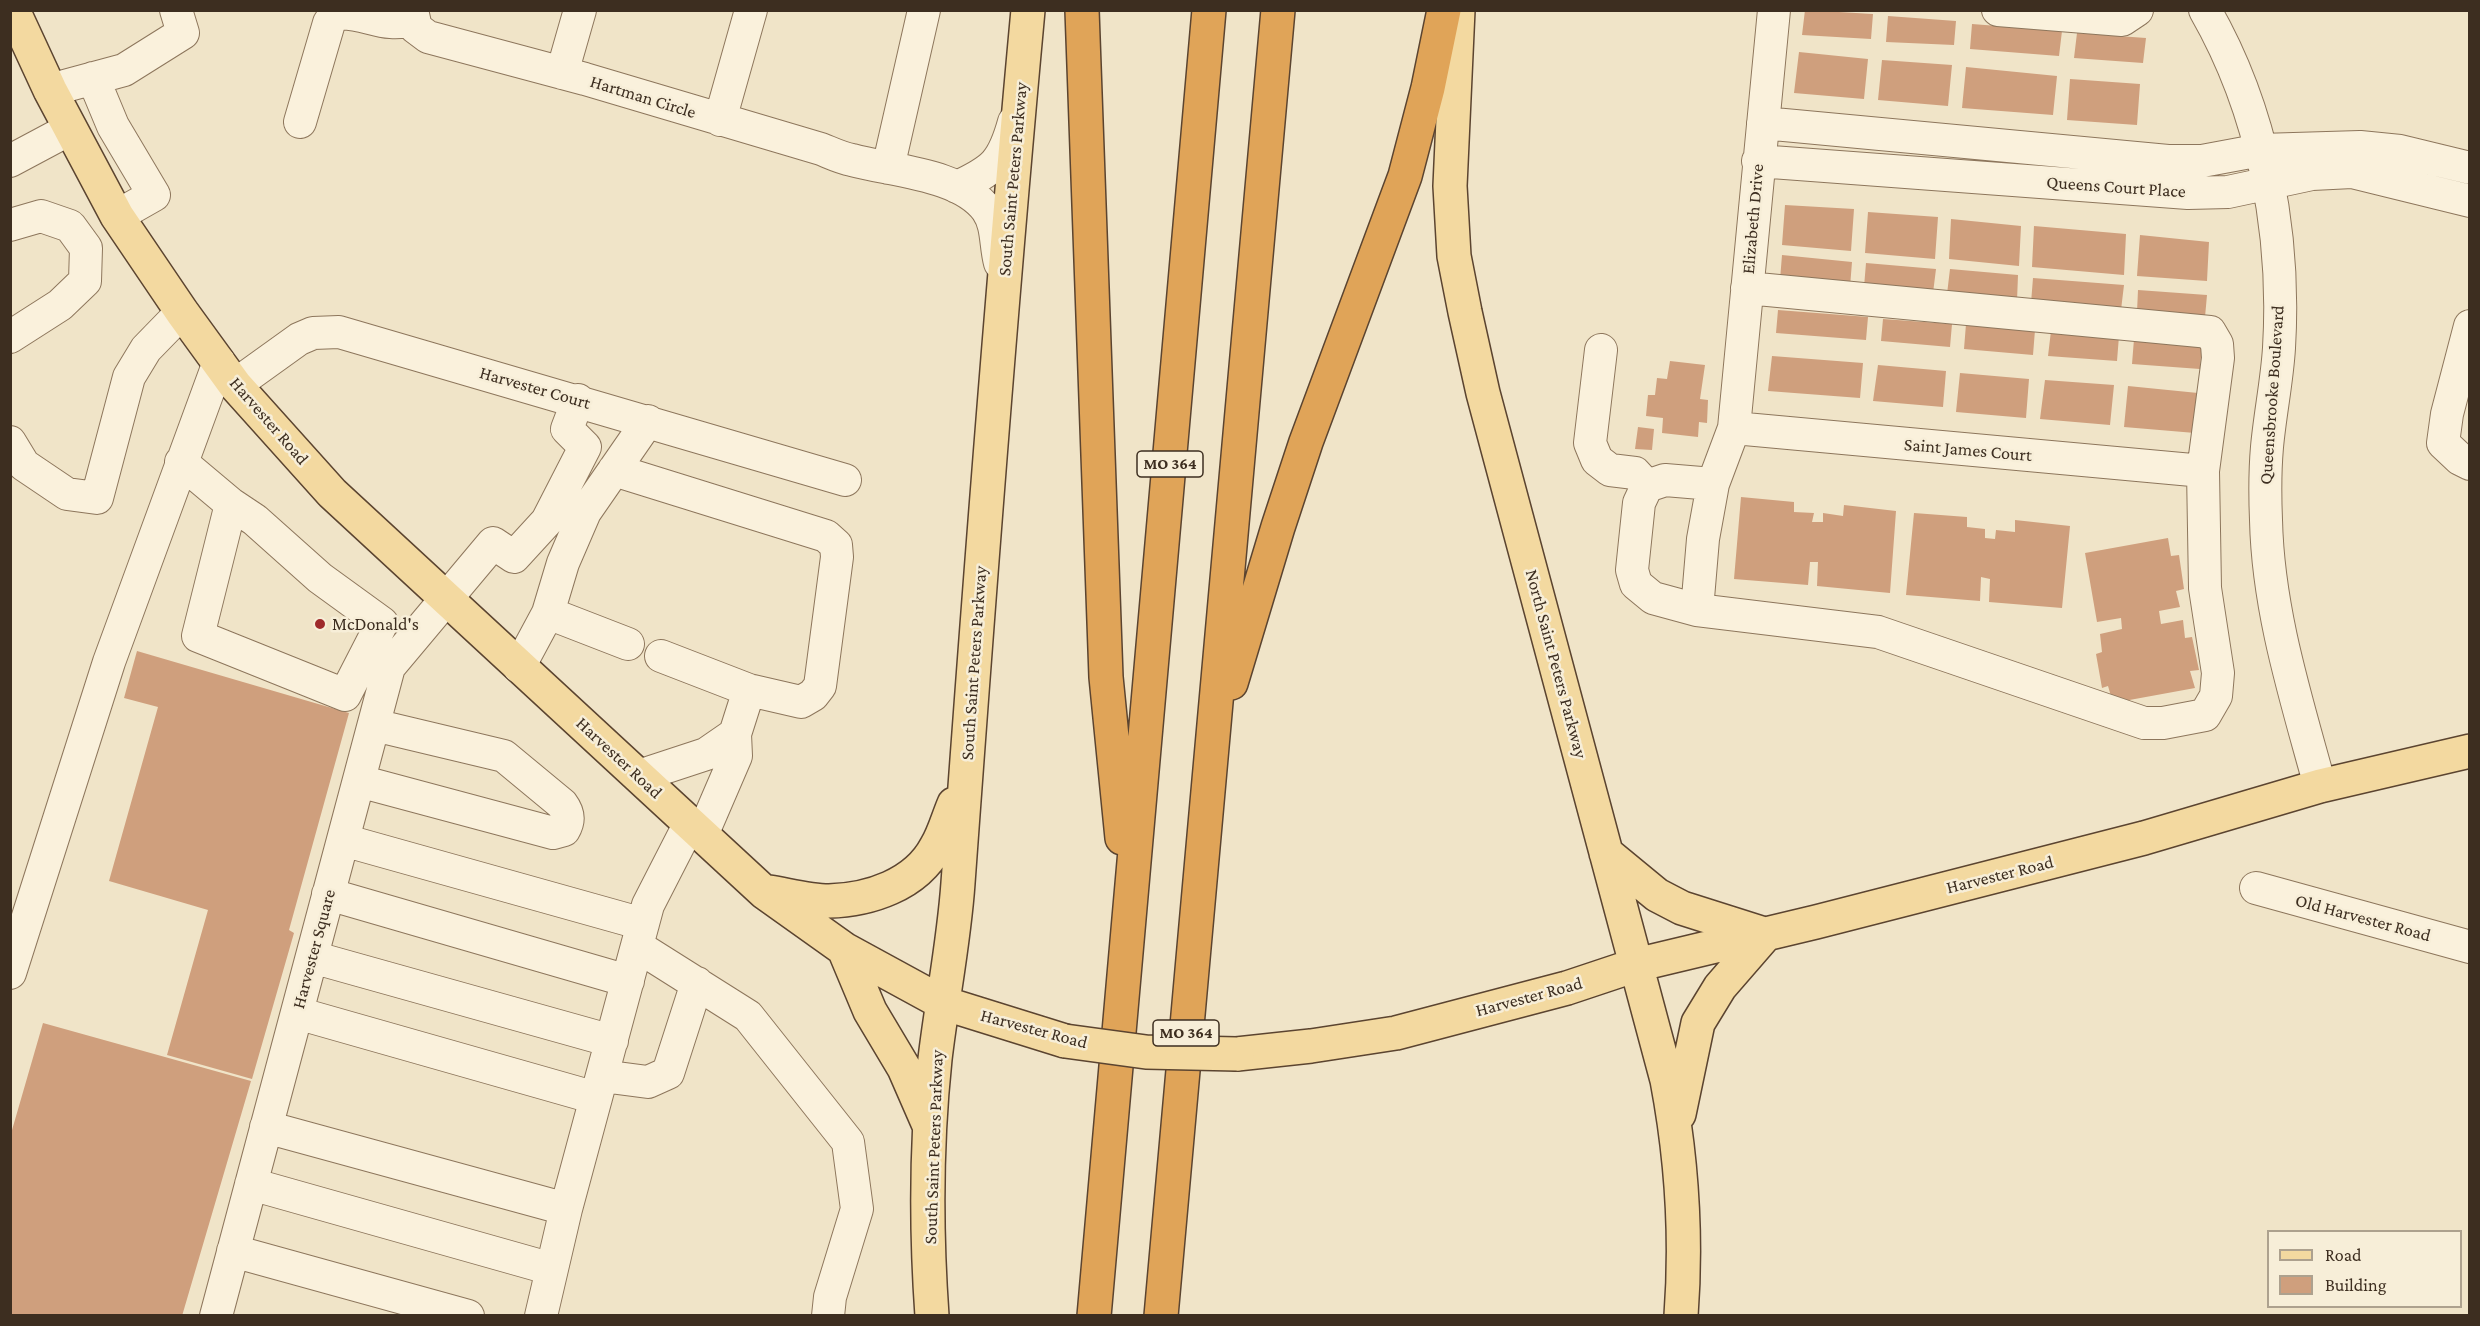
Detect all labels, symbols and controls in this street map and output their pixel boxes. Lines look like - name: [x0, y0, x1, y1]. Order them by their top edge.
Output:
- street label: Hartman Circle: [587, 71, 699, 123]
- street label: South Saint Peters Parkway: [994, 81, 1032, 277]
- street label: Elizabeth Drive: [1737, 163, 1769, 275]
- street label: Queens Court Place: [2046, 171, 2186, 203]
- street label: Queensbrooke Boulevard: [2255, 305, 2289, 485]
- street label: Harvester Court: [477, 362, 593, 414]
- street label: Harvester Road: [225, 373, 313, 469]
- street label: Saint James Court: [1903, 434, 2033, 466]
- road number: MO 364: [1137, 451, 1203, 477]
- street label: South Saint Peters Parkway: [956, 565, 992, 761]
- street label: North Saint Peters Parkway: [1520, 567, 1592, 761]
- place label: McDonald's: [332, 613, 419, 635]
- marker: McDonald's: [313, 617, 327, 631]
- street label: Harvester Road: [572, 713, 666, 803]
- street label: Harvester Road: [1944, 851, 2056, 899]
- street label: Harvester Square: [288, 887, 340, 1011]
- street label: Old Harvester Road: [2293, 890, 2433, 946]
- street label: Harvester Road: [1473, 972, 1585, 1022]
- street label: Harvester Road: [978, 1004, 1090, 1054]
- road number: MO 364: [1153, 1020, 1219, 1046]
- street label: South Saint Peters Parkway: [920, 1049, 948, 1245]
- legend: [2267, 1230, 2462, 1308]
- text: Road: [2325, 1245, 2362, 1265]
- text: Building: [2325, 1275, 2386, 1295]

